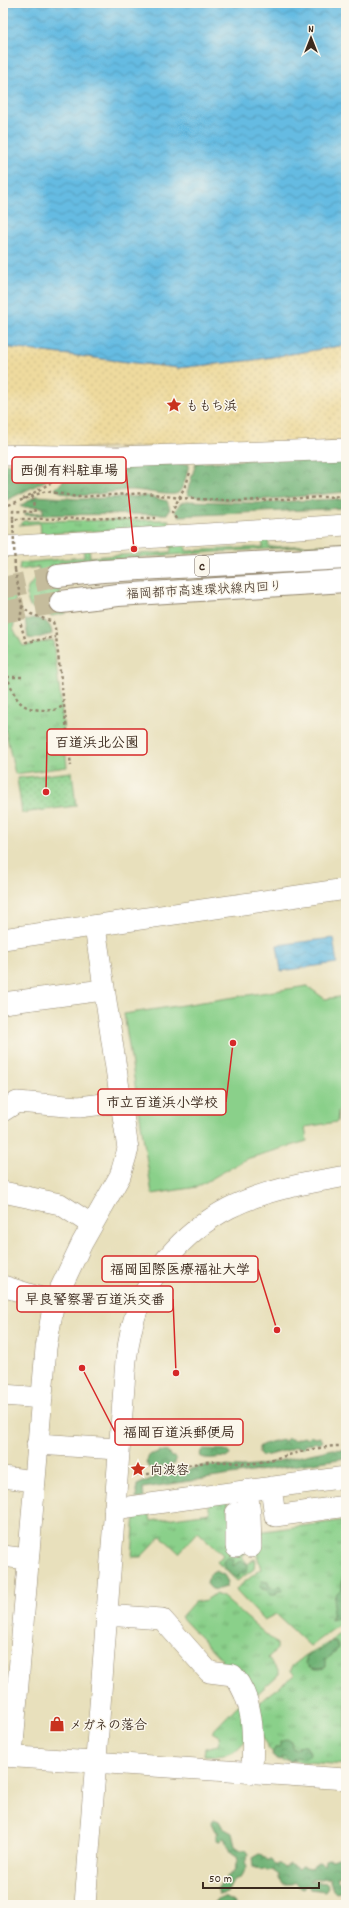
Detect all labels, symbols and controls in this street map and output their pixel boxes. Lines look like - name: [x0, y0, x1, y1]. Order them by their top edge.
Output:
- north arrow: [291, 18, 331, 58]
- text: N: [308, 22, 314, 38]
- place icon: ももち浜: [165, 396, 183, 414]
- place label: ももち浜: [186, 398, 237, 417]
- callout: 西側有料駐車場: [12, 457, 126, 483]
- text: 西側有料駐車場: [20, 462, 118, 482]
- road number: C: [195, 556, 209, 576]
- street label: 福岡都市高速環状線内回り: [126, 578, 283, 605]
- callout: 百道浜北公園: [47, 729, 147, 755]
- text: 百道浜北公園: [55, 734, 139, 754]
- callout: 市立百道浜小学校: [98, 1089, 226, 1115]
- text: 市立百道浜小学校: [106, 1094, 218, 1114]
- callout: 福岡国際医療福祉大学: [102, 1256, 258, 1282]
- text: 福岡国際医療福祉大学: [110, 1261, 250, 1281]
- callout: 早良警察署百道浜交番: [17, 1286, 173, 1312]
- text: 早良警察署百道浜交番: [25, 1291, 165, 1311]
- callout: 福岡百道浜郵便局: [115, 1419, 243, 1445]
- text: 福岡百道浜郵便局: [123, 1424, 235, 1444]
- place icon: 向波容: [129, 1460, 147, 1478]
- place label: 向波容: [150, 1462, 189, 1481]
- shop icon: メガネの落合: [48, 1715, 66, 1733]
- place label: メガネの落合: [69, 1717, 147, 1736]
- scale bar: [203, 1864, 319, 1890]
- text: 50 m: [209, 1871, 232, 1888]

